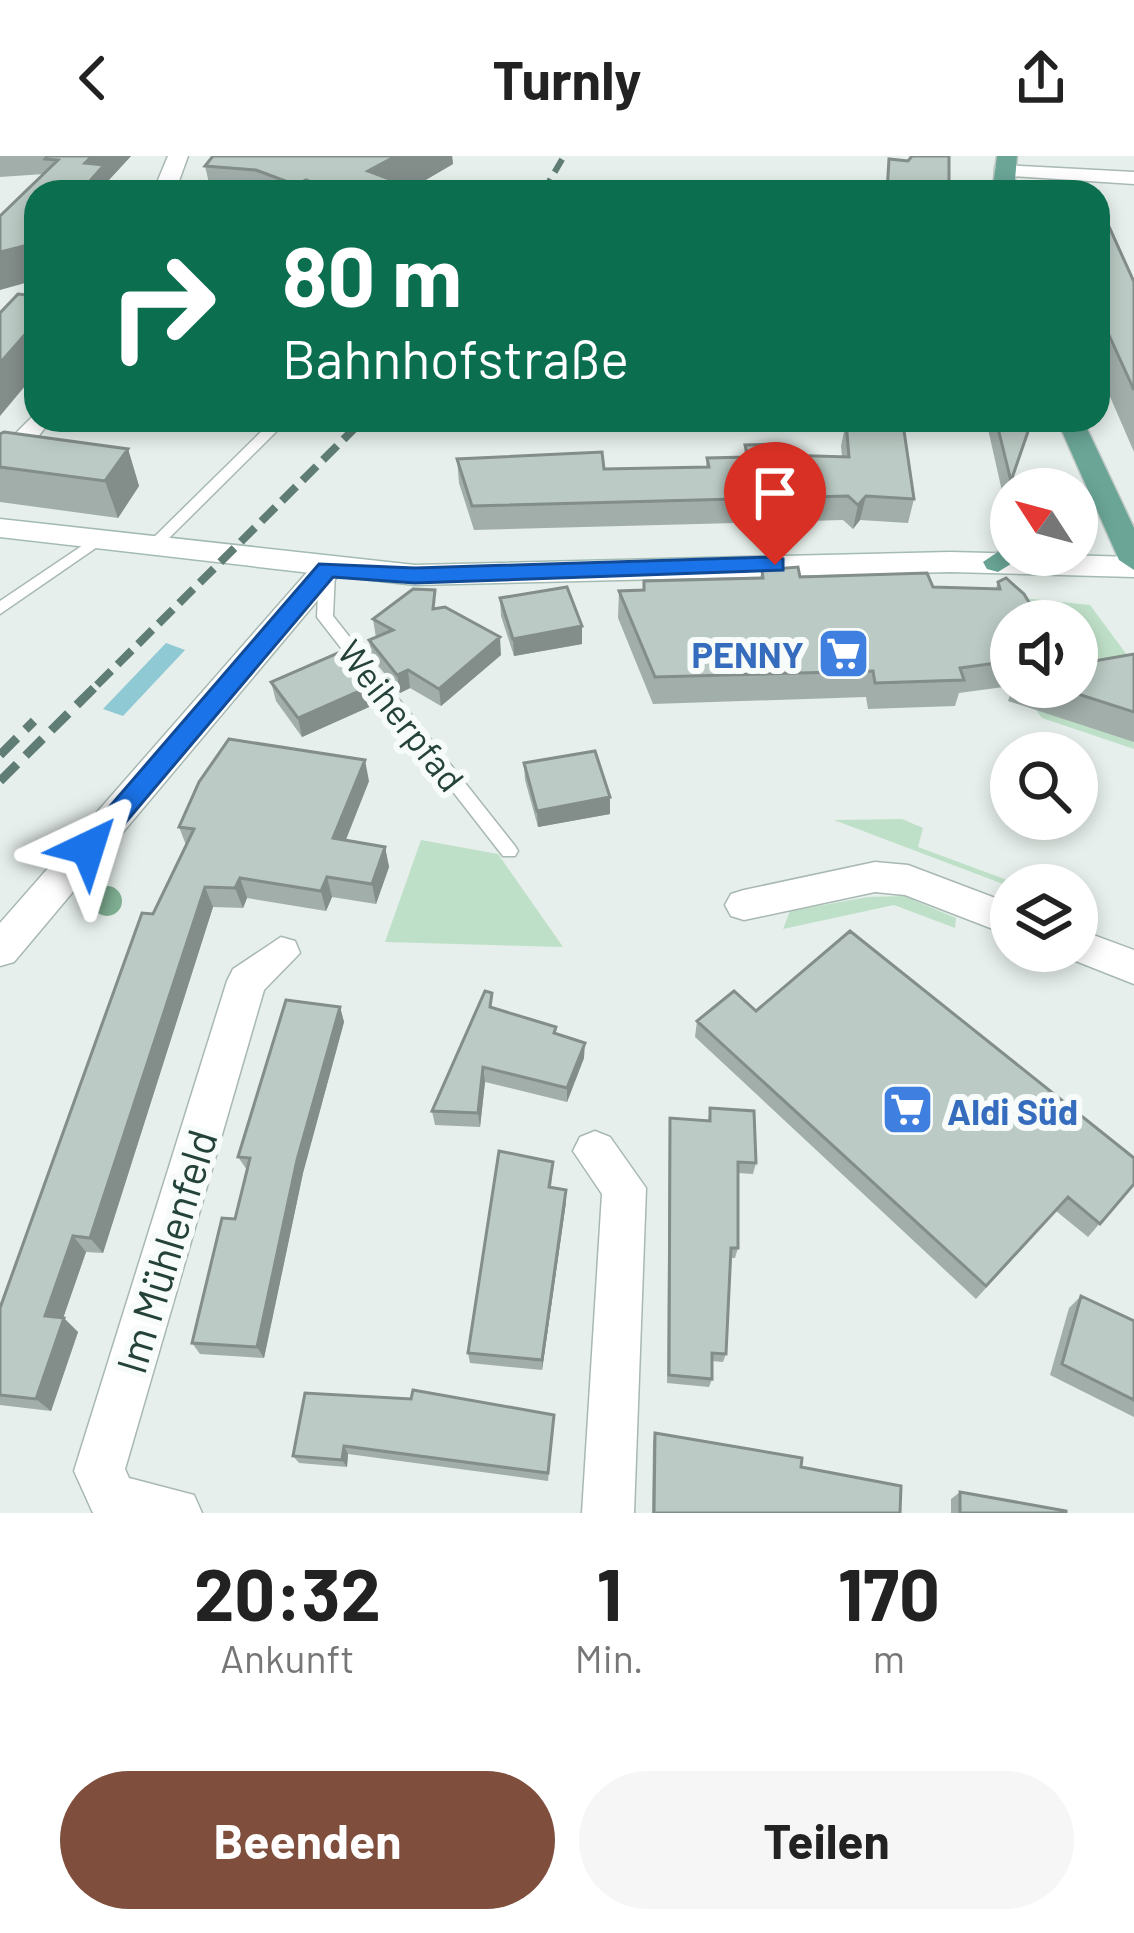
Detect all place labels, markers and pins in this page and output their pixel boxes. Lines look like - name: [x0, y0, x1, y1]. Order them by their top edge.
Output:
- pin: [724, 442, 826, 565]
- supermarket icon: PENNY: [815, 625, 871, 681]
- place label: PENNY: [692, 632, 804, 675]
- supermarket icon: Aldi Süd: [880, 1082, 936, 1138]
- place label: Aldi Süd: [947, 1089, 1078, 1132]

